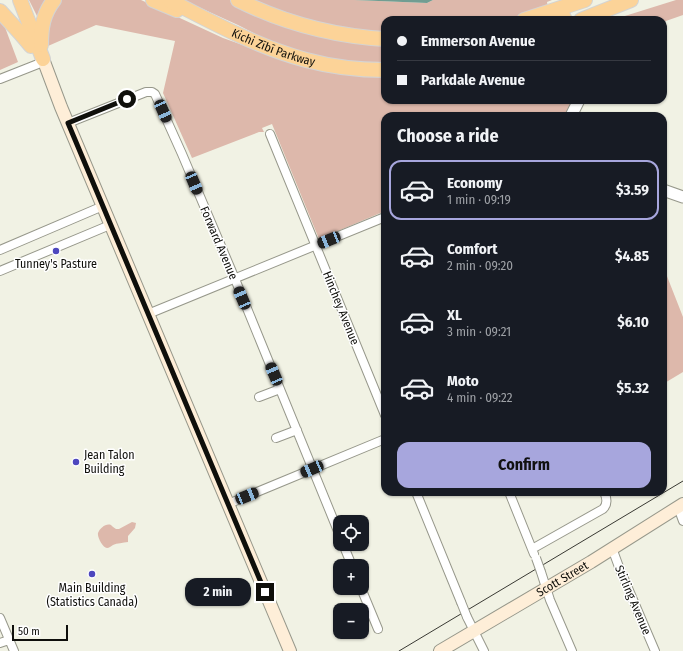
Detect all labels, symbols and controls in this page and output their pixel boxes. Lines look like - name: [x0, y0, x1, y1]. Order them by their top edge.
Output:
- street label: Kichi Zībī Parkway: [229, 26, 317, 69]
- text: Emmerson Avenue: [421, 32, 535, 50]
- text: Parkdale Avenue: [421, 71, 525, 89]
- route start: [118, 90, 136, 108]
- car: [153, 98, 173, 124]
- text: Choose a ride: [397, 125, 499, 147]
- car: [184, 170, 204, 196]
- icon: car: [399, 172, 435, 208]
- text: Economy: [447, 174, 502, 192]
- text: $3.59: [616, 181, 649, 199]
- text: 1 min · 09:19: [447, 192, 511, 207]
- street label: Forward Avenue: [197, 204, 241, 282]
- car: [316, 230, 342, 250]
- icon: car: [399, 238, 435, 274]
- text: Comfort: [447, 240, 498, 258]
- marker: Tunney's Pasture: [51, 246, 61, 256]
- text: $4.85: [615, 247, 649, 265]
- place label: Tunney's Pasture: [15, 257, 97, 271]
- text: 2 min · 09:20: [447, 258, 513, 273]
- street label: Hinchey Avenue: [320, 269, 362, 347]
- car: [232, 285, 252, 311]
- icon: car: [399, 304, 435, 340]
- text: XL: [447, 306, 462, 324]
- text: $6.10: [617, 313, 649, 331]
- text: 3 min · 09:21: [447, 324, 511, 339]
- car: [264, 361, 284, 387]
- icon: car: [399, 370, 435, 406]
- text: Moto: [447, 372, 479, 390]
- text: $5.32: [617, 379, 649, 397]
- text: 4 min · 09:22: [447, 390, 513, 405]
- button: Confirm: [397, 442, 651, 488]
- place label: Jean Talon Building: [84, 448, 135, 476]
- marker: Jean Talon Building: [71, 457, 81, 467]
- car: [299, 459, 325, 479]
- car: [234, 486, 260, 506]
- map controls: [333, 515, 369, 639]
- button: locate: [333, 515, 369, 551]
- street label: Scott Street: [534, 558, 591, 600]
- button: +: [333, 559, 369, 595]
- street label: Stirling Avenue: [612, 563, 654, 637]
- marker: Main Building (Statistics Canada): [87, 569, 97, 579]
- callout: 2 min: [185, 578, 251, 606]
- place label: Main Building (Statistics Canada): [46, 581, 138, 609]
- route end: [256, 583, 274, 601]
- text: 2 min: [204, 584, 232, 599]
- button: −: [333, 603, 369, 639]
- scale bar: [12, 623, 68, 642]
- text: 50 m: [18, 625, 40, 638]

